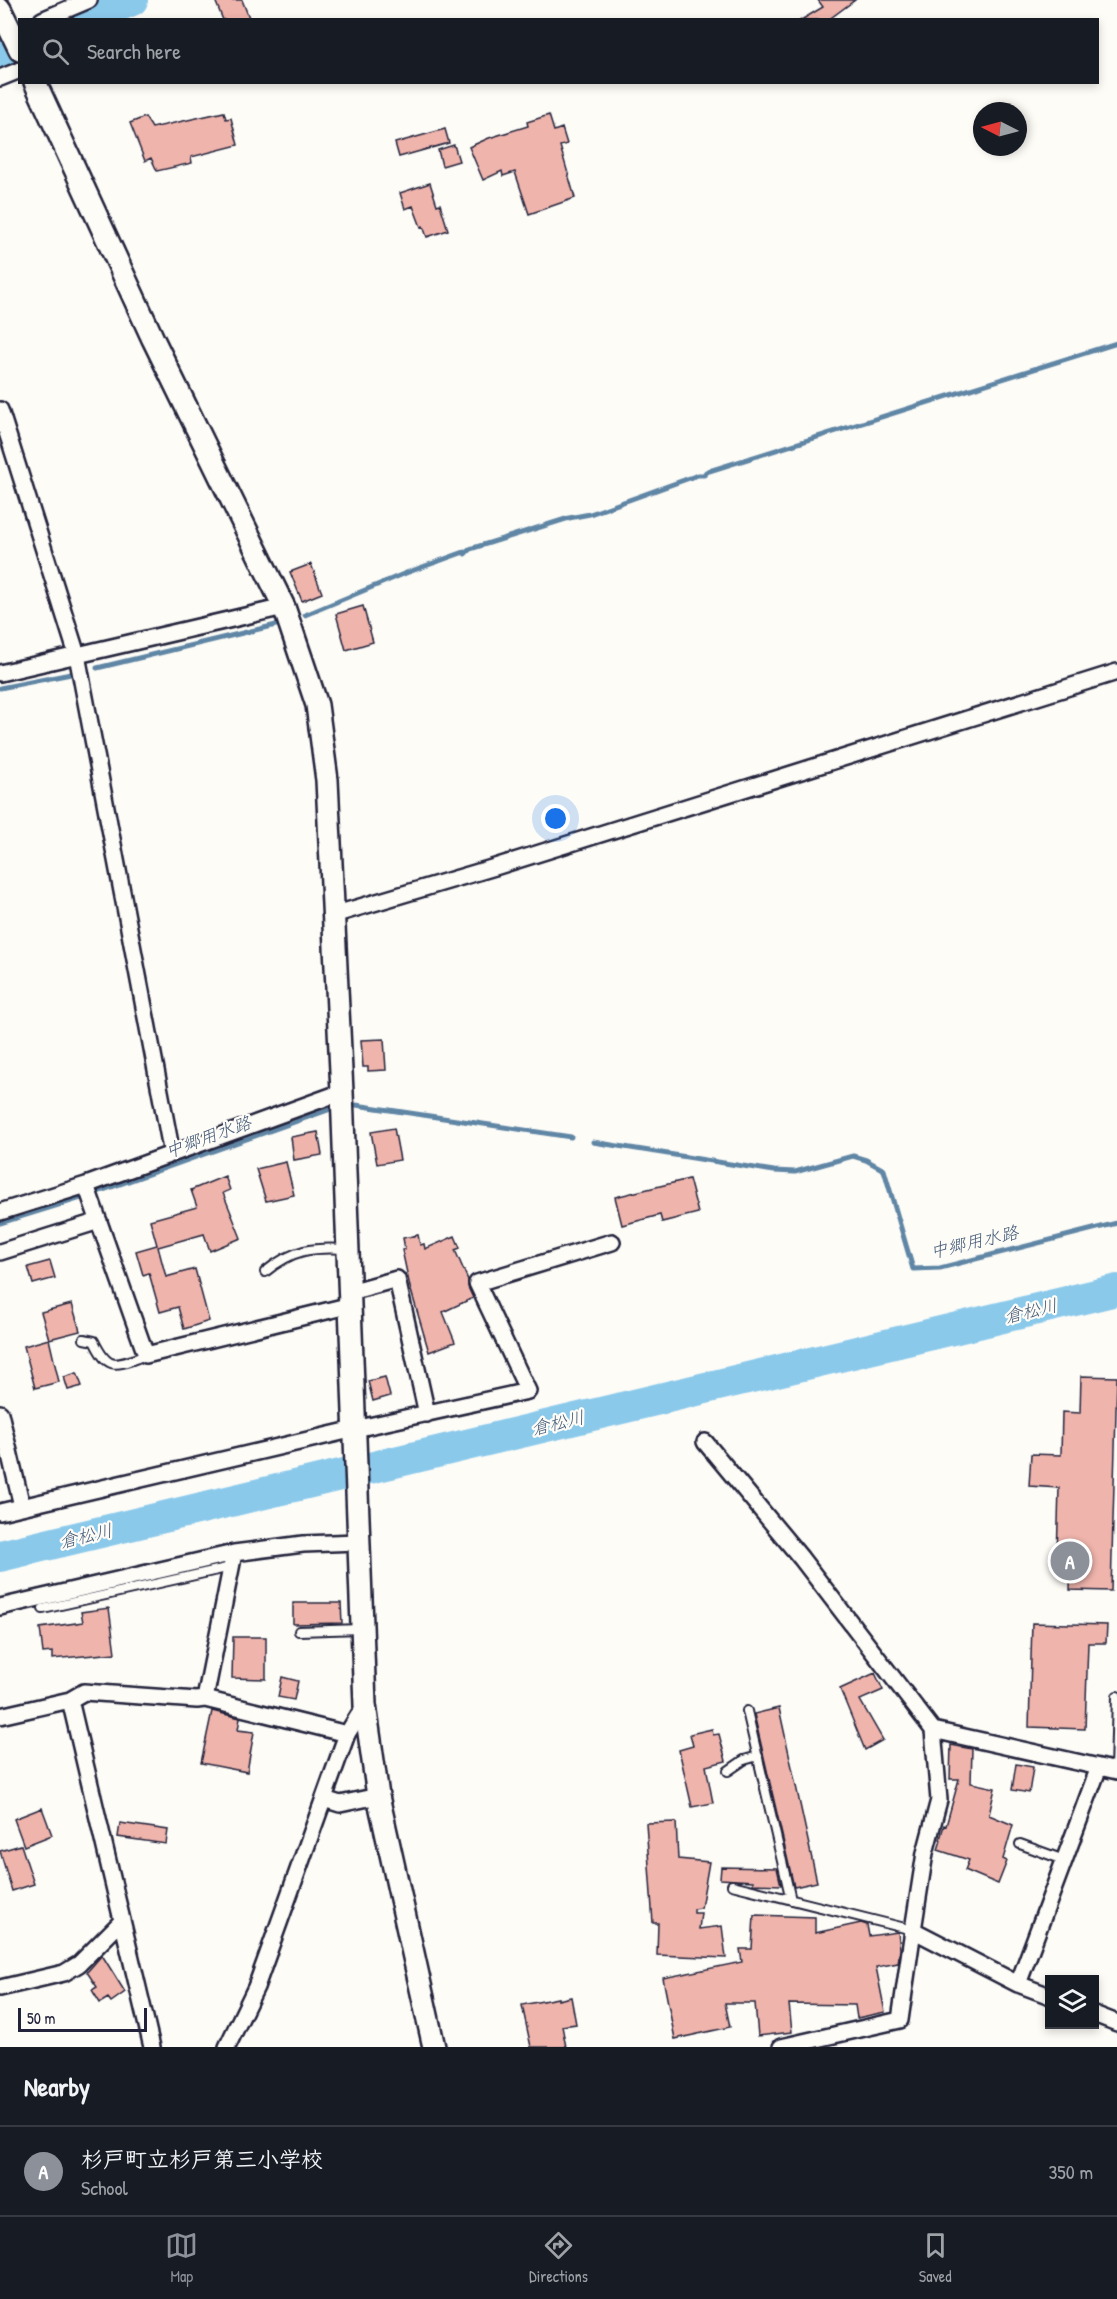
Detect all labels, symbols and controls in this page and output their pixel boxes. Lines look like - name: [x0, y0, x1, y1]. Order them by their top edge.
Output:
- search box: [18, 18, 1099, 84]
- icon: search: [39, 35, 72, 68]
- text: Search here: [87, 36, 181, 66]
- north arrow: [973, 102, 1027, 156]
- your location: [541, 804, 570, 833]
- water label: 中郷用水路: [161, 1109, 255, 1164]
- water label: 中郷用水路: [927, 1219, 1022, 1264]
- water label: 倉松川: [1002, 1292, 1060, 1329]
- water label: 倉松川: [529, 1404, 587, 1441]
- water label: 倉松川: [57, 1517, 115, 1554]
- pin: A: [1050, 1538, 1090, 1584]
- map controls: [1045, 1975, 1099, 2029]
- button: layers: [1045, 1975, 1099, 2029]
- scale bar: [18, 2005, 147, 2032]
- text: 50 m: [27, 2007, 56, 2029]
- text: Nearby: [24, 2069, 90, 2104]
- text: 杉戸町立杉戸第三小学校: [81, 2144, 323, 2174]
- text: A: [39, 2158, 48, 2185]
- text: 350 m: [1048, 2158, 1093, 2185]
- text: School: [81, 2174, 128, 2201]
- tab: Map: [165, 2229, 198, 2287]
- tab: Directions: [529, 2229, 588, 2287]
- tab: Saved: [919, 2229, 952, 2287]

